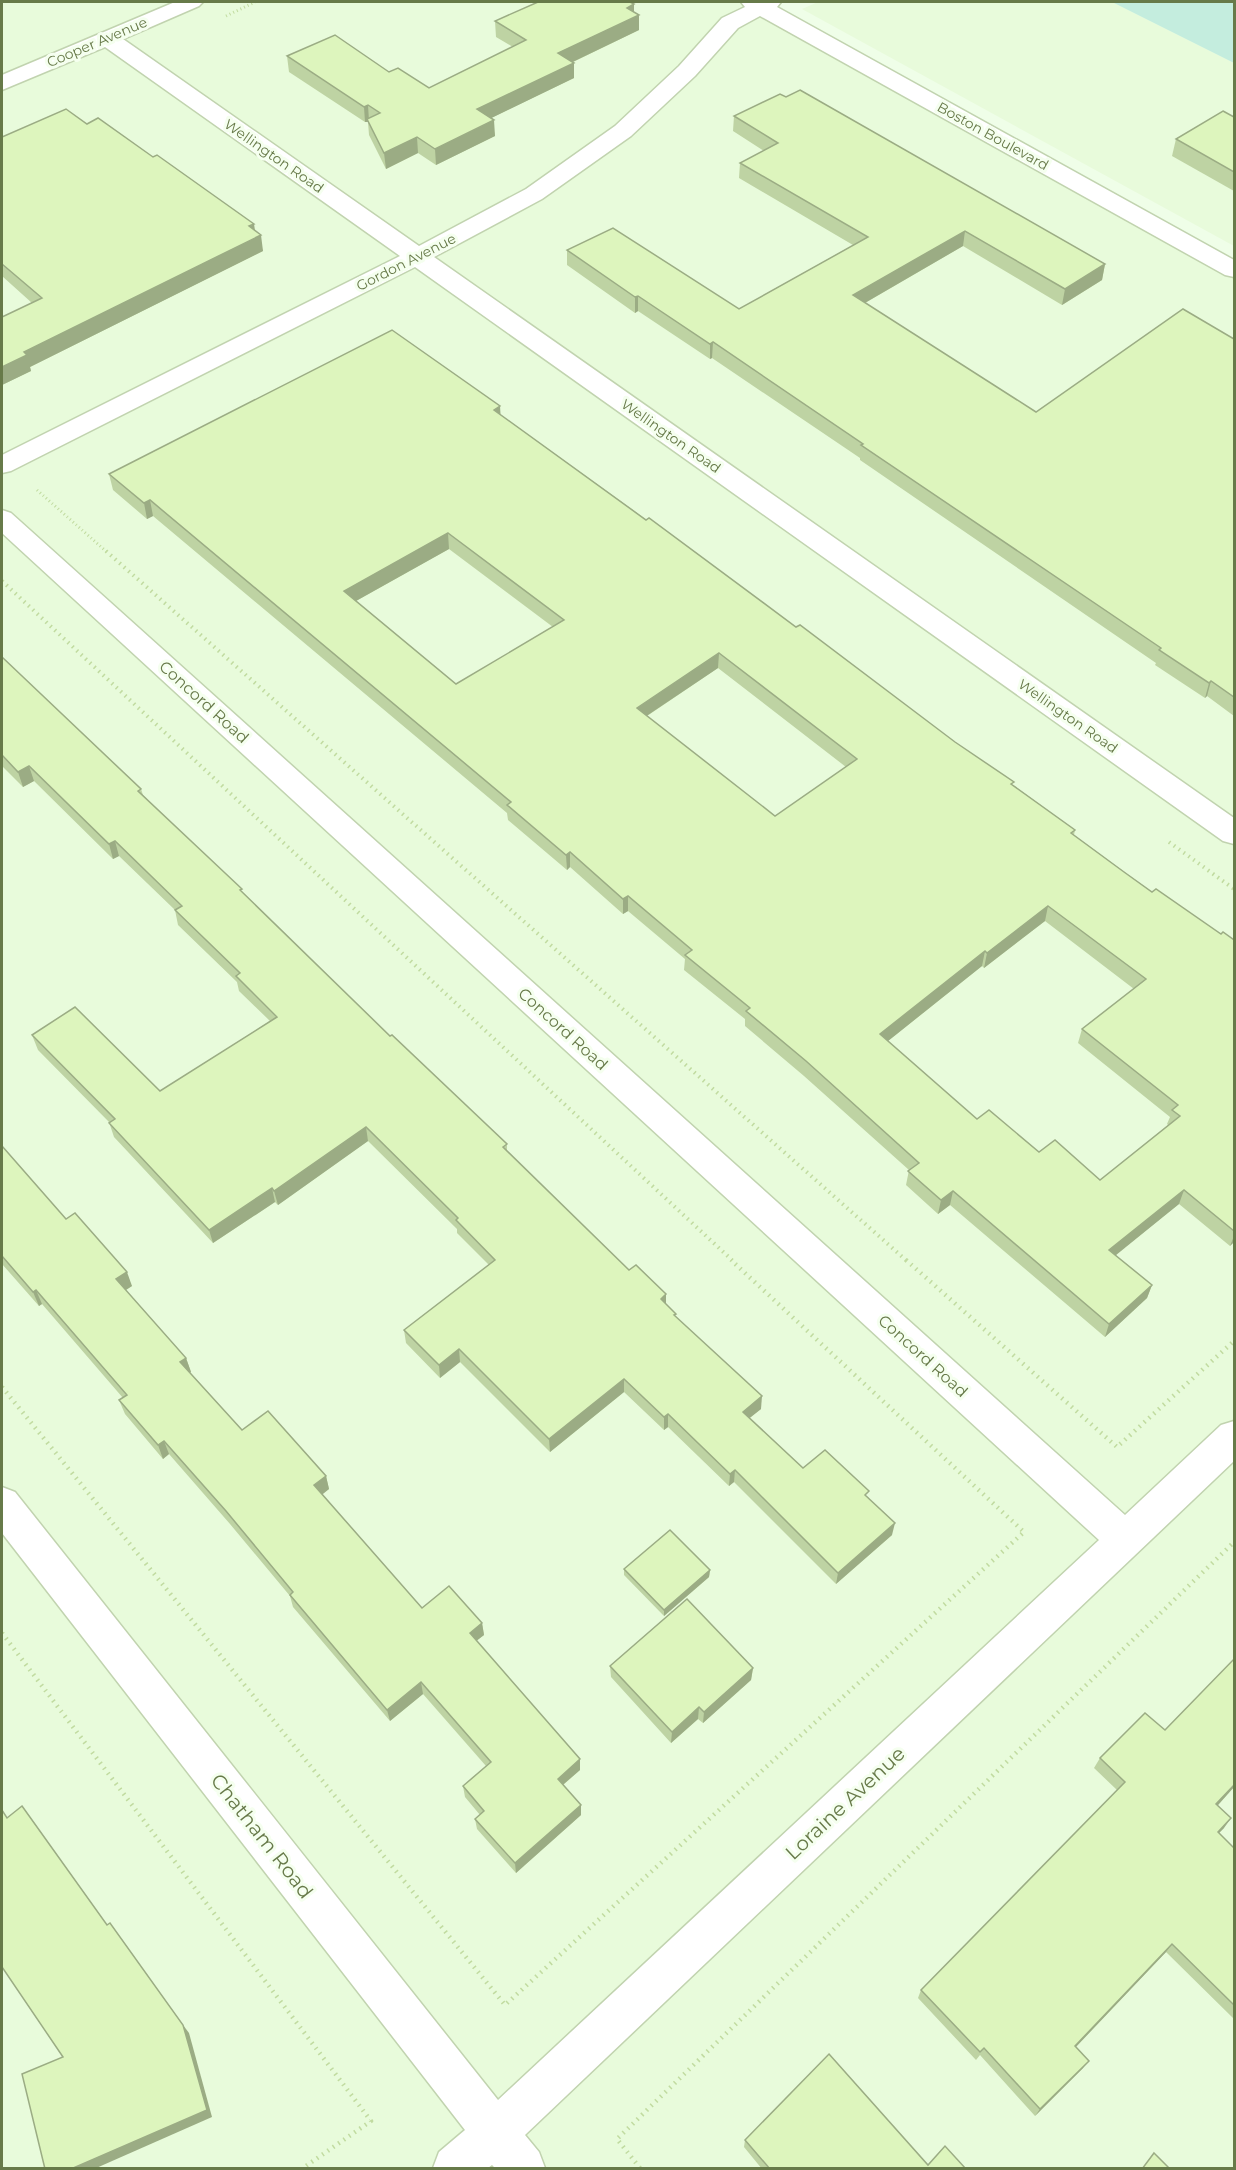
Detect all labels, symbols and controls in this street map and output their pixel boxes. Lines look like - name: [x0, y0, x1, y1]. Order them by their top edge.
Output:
- street label: Cooper Avenue: [44, 13, 150, 71]
- street label: Boston Boulevard: [934, 98, 1052, 174]
- street label: Wellington Road: [221, 115, 327, 197]
- street label: Gordon Avenue: [353, 229, 459, 295]
- street label: Wellington Road: [618, 395, 724, 477]
- street label: Concord Road: [155, 657, 253, 747]
- street label: Wellington Road: [1015, 675, 1121, 757]
- street label: Concord Road: [514, 984, 612, 1074]
- street label: Concord Road: [874, 1311, 972, 1401]
- street label: Loraine Avenue: [780, 1741, 910, 1865]
- street label: Chatham Road: [206, 1769, 318, 1903]

